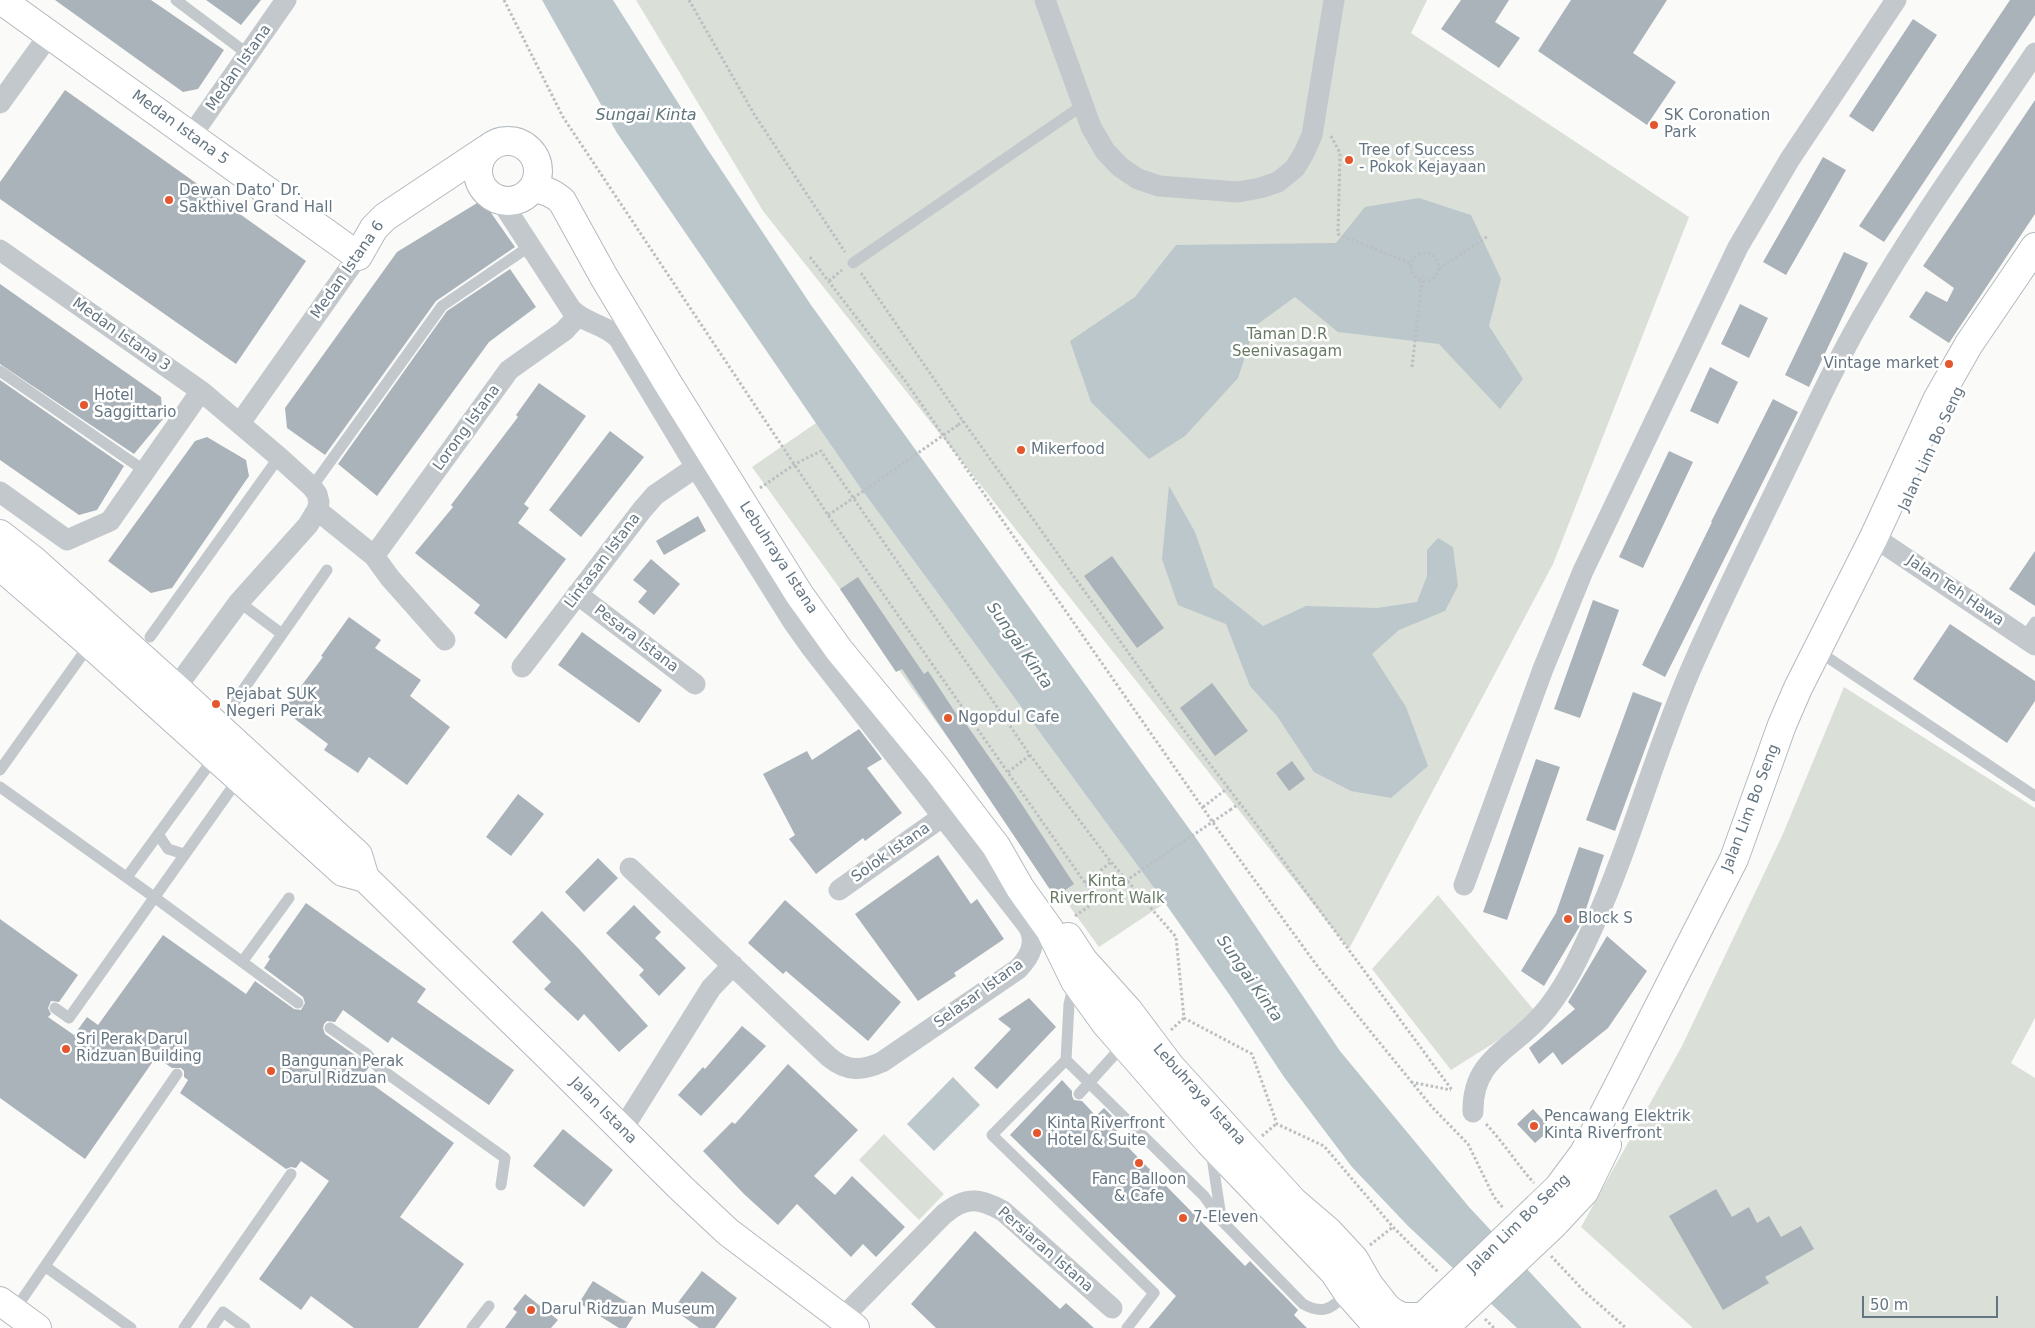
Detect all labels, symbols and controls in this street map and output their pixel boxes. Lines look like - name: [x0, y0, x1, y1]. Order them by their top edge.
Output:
- street label: Medan Istana: [203, 21, 275, 115]
- street label: Medan Istana 5: [128, 87, 232, 169]
- water label: Sungai Kinta: [595, 106, 697, 126]
- place label: SK Coronation Park: [1664, 107, 1770, 142]
- marker: SK Coronation Park: [1648, 119, 1660, 131]
- place label: Tree of Success - Pokok Kejayaan: [1359, 142, 1486, 177]
- marker: Tree of Success - Pokok Kejayaan: [1343, 154, 1355, 166]
- place label: Dewan Dato' Dr. Sakthivel Grand Hall: [179, 182, 333, 217]
- marker: Dewan Dato' Dr. Sakthivel Grand Hall: [163, 194, 175, 206]
- street label: Medan Istana 6: [308, 218, 388, 322]
- street label: Medan Istana 3: [69, 295, 173, 375]
- park label: Taman D.R Seenivasagam: [1232, 326, 1342, 361]
- place label: Vintage market: [1824, 355, 1939, 373]
- marker: Vintage market: [1943, 358, 1955, 370]
- street label: Lorong Istana: [430, 381, 504, 475]
- street label: Jalan Lim Bo Seng: [1895, 384, 1969, 514]
- place label: Hotel Saggittario: [94, 387, 176, 422]
- marker: Hotel Saggittario: [78, 399, 90, 411]
- place label: Mikerfood: [1031, 441, 1105, 459]
- marker: Mikerfood: [1015, 444, 1027, 456]
- street label: Lebuhraya Istana: [735, 499, 821, 617]
- street label: Lintasan Istana: [561, 510, 645, 612]
- street label: Jalan Teh Hawa: [1903, 552, 2007, 630]
- water label: Sungai Kinta: [982, 599, 1056, 693]
- street label: Pesara Istana: [590, 601, 682, 677]
- place label: Pejabat SUK Negeri Perak: [226, 686, 322, 721]
- marker: Pejabat SUK Negeri Perak: [210, 698, 222, 710]
- place label: Ngopdul Cafe: [958, 709, 1060, 727]
- marker: Ngopdul Cafe: [942, 712, 954, 724]
- street label: Jalan Lim Bo Seng: [1718, 742, 1784, 874]
- street label: Solok Istana: [848, 819, 934, 887]
- park label: Kinta Riverfront Walk: [1049, 873, 1165, 908]
- place label: Block S: [1578, 910, 1633, 928]
- marker: Block S: [1562, 913, 1574, 925]
- water label: Sungai Kinta: [1212, 932, 1286, 1026]
- street label: Selasar Istana: [931, 956, 1027, 1032]
- place label: Sri Perak Darul Ridzuan Building: [76, 1031, 202, 1066]
- street label: Lebuhraya Istana: [1149, 1041, 1249, 1149]
- marker: Sri Perak Darul Ridzuan Building: [60, 1043, 72, 1055]
- place label: Bangunan Perak Darul Ridzuan: [281, 1053, 404, 1088]
- marker: Bangunan Perak Darul Ridzuan: [265, 1065, 277, 1077]
- street label: Jalan Istana: [566, 1074, 640, 1148]
- place label: Pencawang Elektrik Kinta Riverfront: [1544, 1108, 1690, 1143]
- place label: Kinta Riverfront Hotel & Suite: [1047, 1115, 1165, 1150]
- marker: Pencawang Elektrik Kinta Riverfront: [1528, 1120, 1540, 1132]
- marker: Kinta Riverfront Hotel & Suite: [1031, 1127, 1043, 1139]
- marker: Fanc Balloon & Cafe: [1133, 1157, 1145, 1169]
- place label: Fanc Balloon & Cafe: [1092, 1171, 1186, 1206]
- street label: Jalan Lim Bo Seng: [1464, 1171, 1574, 1277]
- street label: Persiaran Istana: [994, 1204, 1096, 1296]
- place label: 7-Eleven: [1193, 1209, 1258, 1227]
- marker: 7-Eleven: [1177, 1212, 1189, 1224]
- scale bar: [1865, 1286, 2001, 1318]
- text: 50 m: [1870, 1296, 1908, 1314]
- place label: Darul Ridzuan Museum: [541, 1301, 715, 1319]
- marker: Darul Ridzuan Museum: [525, 1304, 537, 1316]

